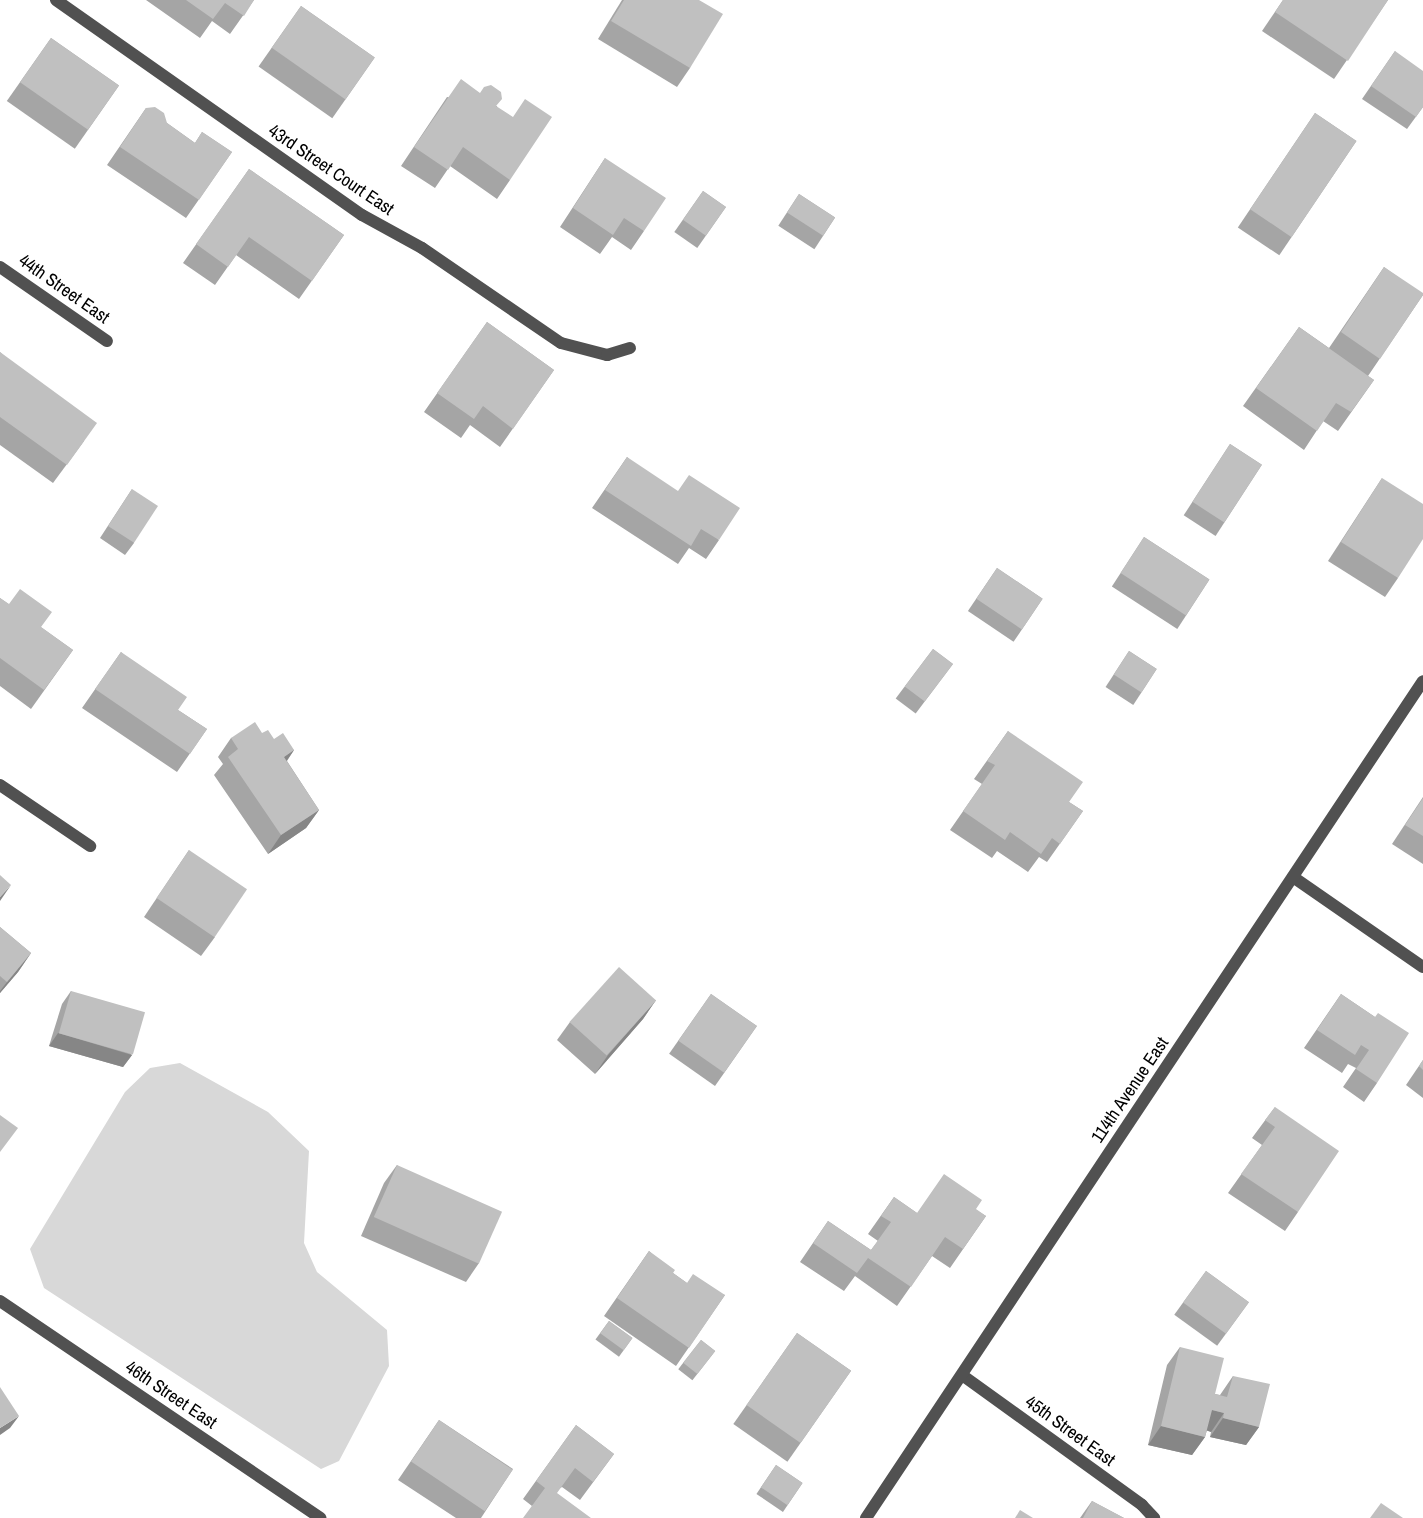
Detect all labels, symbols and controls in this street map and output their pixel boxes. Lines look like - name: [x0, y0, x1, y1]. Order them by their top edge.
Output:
- street label: 43rd Street Court East: [264, 120, 398, 220]
- street label: 44th Street East: [14, 250, 114, 328]
- street label: 114th Avenue East: [1087, 1033, 1173, 1147]
- street label: 46th Street East: [121, 1356, 221, 1434]
- street label: 45th Street East: [1021, 1391, 1119, 1471]

